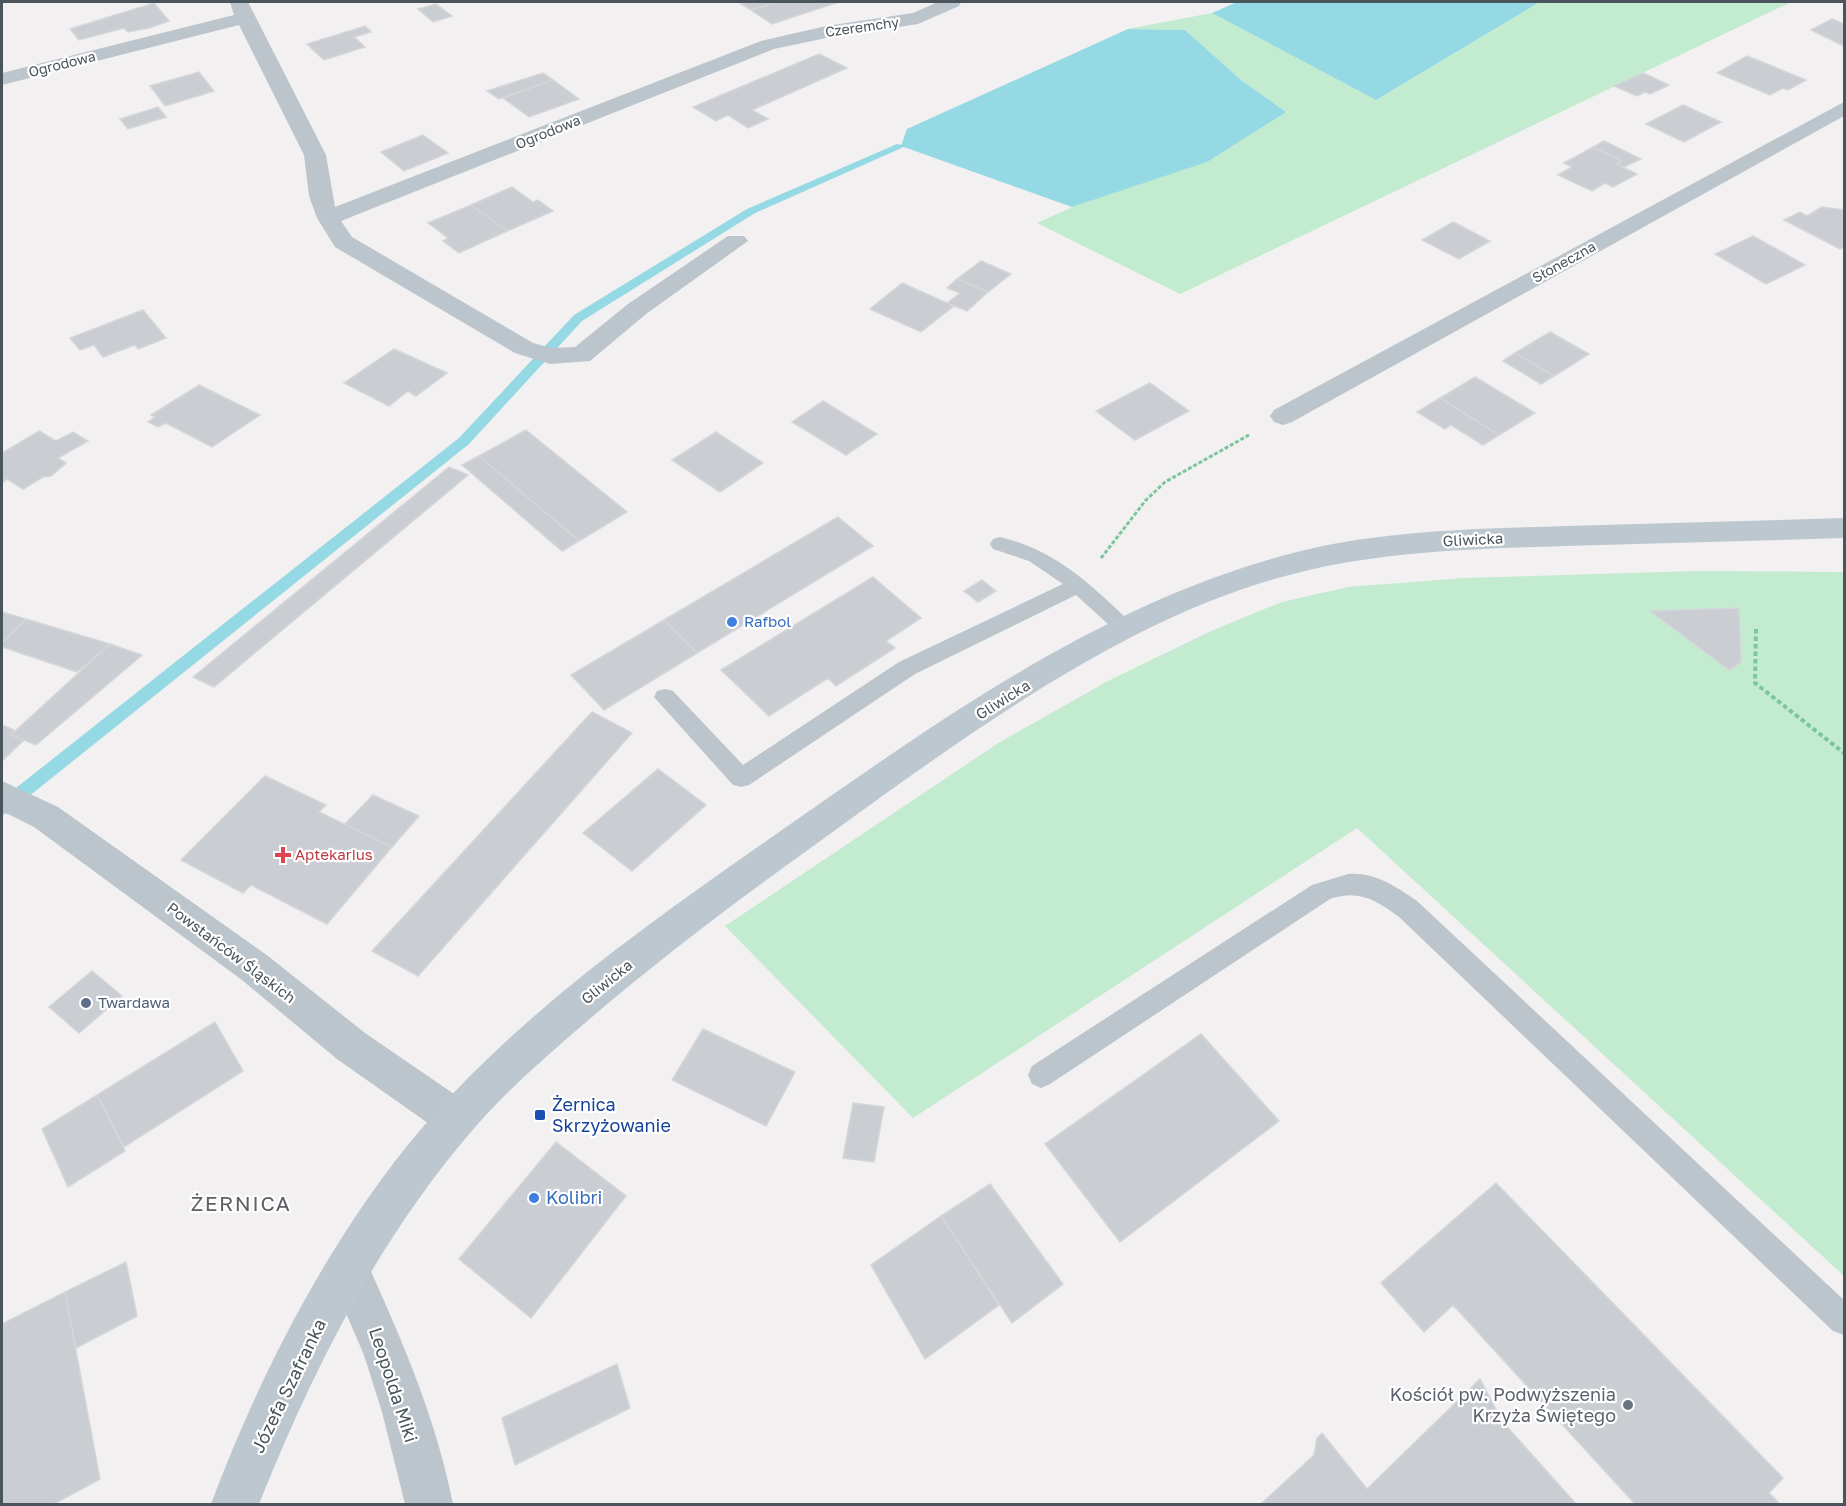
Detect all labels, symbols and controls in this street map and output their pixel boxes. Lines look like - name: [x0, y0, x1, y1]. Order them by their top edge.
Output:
- street label: Czeremchy: [824, 13, 900, 40]
- street label: Ogrodowa: [27, 47, 97, 80]
- street label: Ogrodowa: [513, 111, 583, 152]
- street label: Słoneczna: [1529, 237, 1598, 286]
- street label: Gliwicka: [1442, 528, 1504, 550]
- place label: Rafbol: [744, 612, 791, 630]
- marker: Rafbol: [725, 615, 739, 629]
- street label: Gliwicka: [972, 675, 1033, 723]
- place label: Aptekarius: [295, 845, 373, 863]
- marker: Aptekarius: [276, 848, 290, 862]
- street label: Powstańców Śląskich: [164, 898, 299, 1006]
- street label: Gliwicka: [577, 955, 636, 1007]
- place label: Twardawa: [98, 993, 170, 1011]
- marker: Twardawa: [79, 996, 93, 1010]
- place label: Żernica Skrzyżowanie: [552, 1093, 671, 1136]
- marker: Żernica Skrzyżowanie: [533, 1108, 547, 1122]
- place label: Kolibri: [546, 1186, 602, 1208]
- district label: ŻERNICA: [191, 1190, 291, 1216]
- marker: Kolibri: [527, 1191, 541, 1205]
- street label: Józefa Szafranka: [246, 1315, 330, 1456]
- street label: Leopolda Miki: [365, 1324, 423, 1445]
- place label: Kościół pw. Podwyższenia Krzyża Świętego: [1390, 1383, 1616, 1426]
- marker: Kościół pw. Podwyższenia Krzyża Świętego: [1621, 1398, 1635, 1412]

